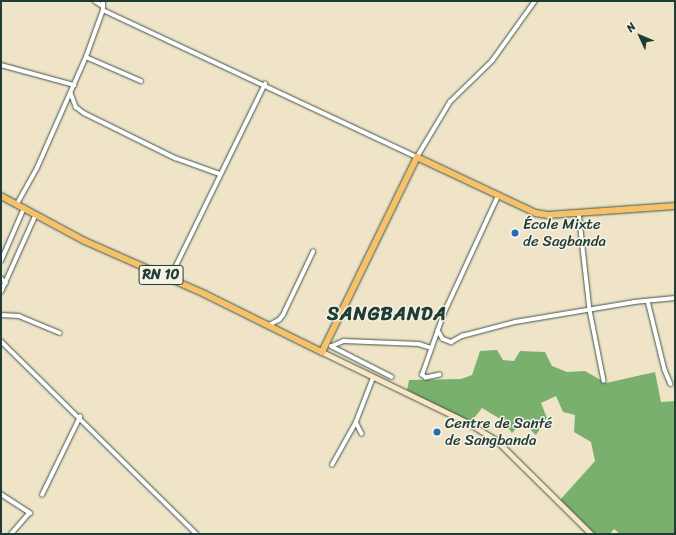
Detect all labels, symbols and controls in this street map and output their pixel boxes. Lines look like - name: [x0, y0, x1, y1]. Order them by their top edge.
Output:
- north arrow: [620, 16, 660, 56]
- text: N: [622, 18, 640, 37]
- place label: École Mixte de Sagbanda: [523, 215, 606, 250]
- marker: École Mixte de Sagbanda: [510, 228, 520, 238]
- road number: RN 10: [138, 263, 184, 287]
- district label: SANGBANDA: [327, 303, 447, 325]
- place label: Centre de Santé de Sangbanda: [445, 414, 553, 449]
- marker: Centre de Santé de Sangbanda: [432, 427, 442, 437]

